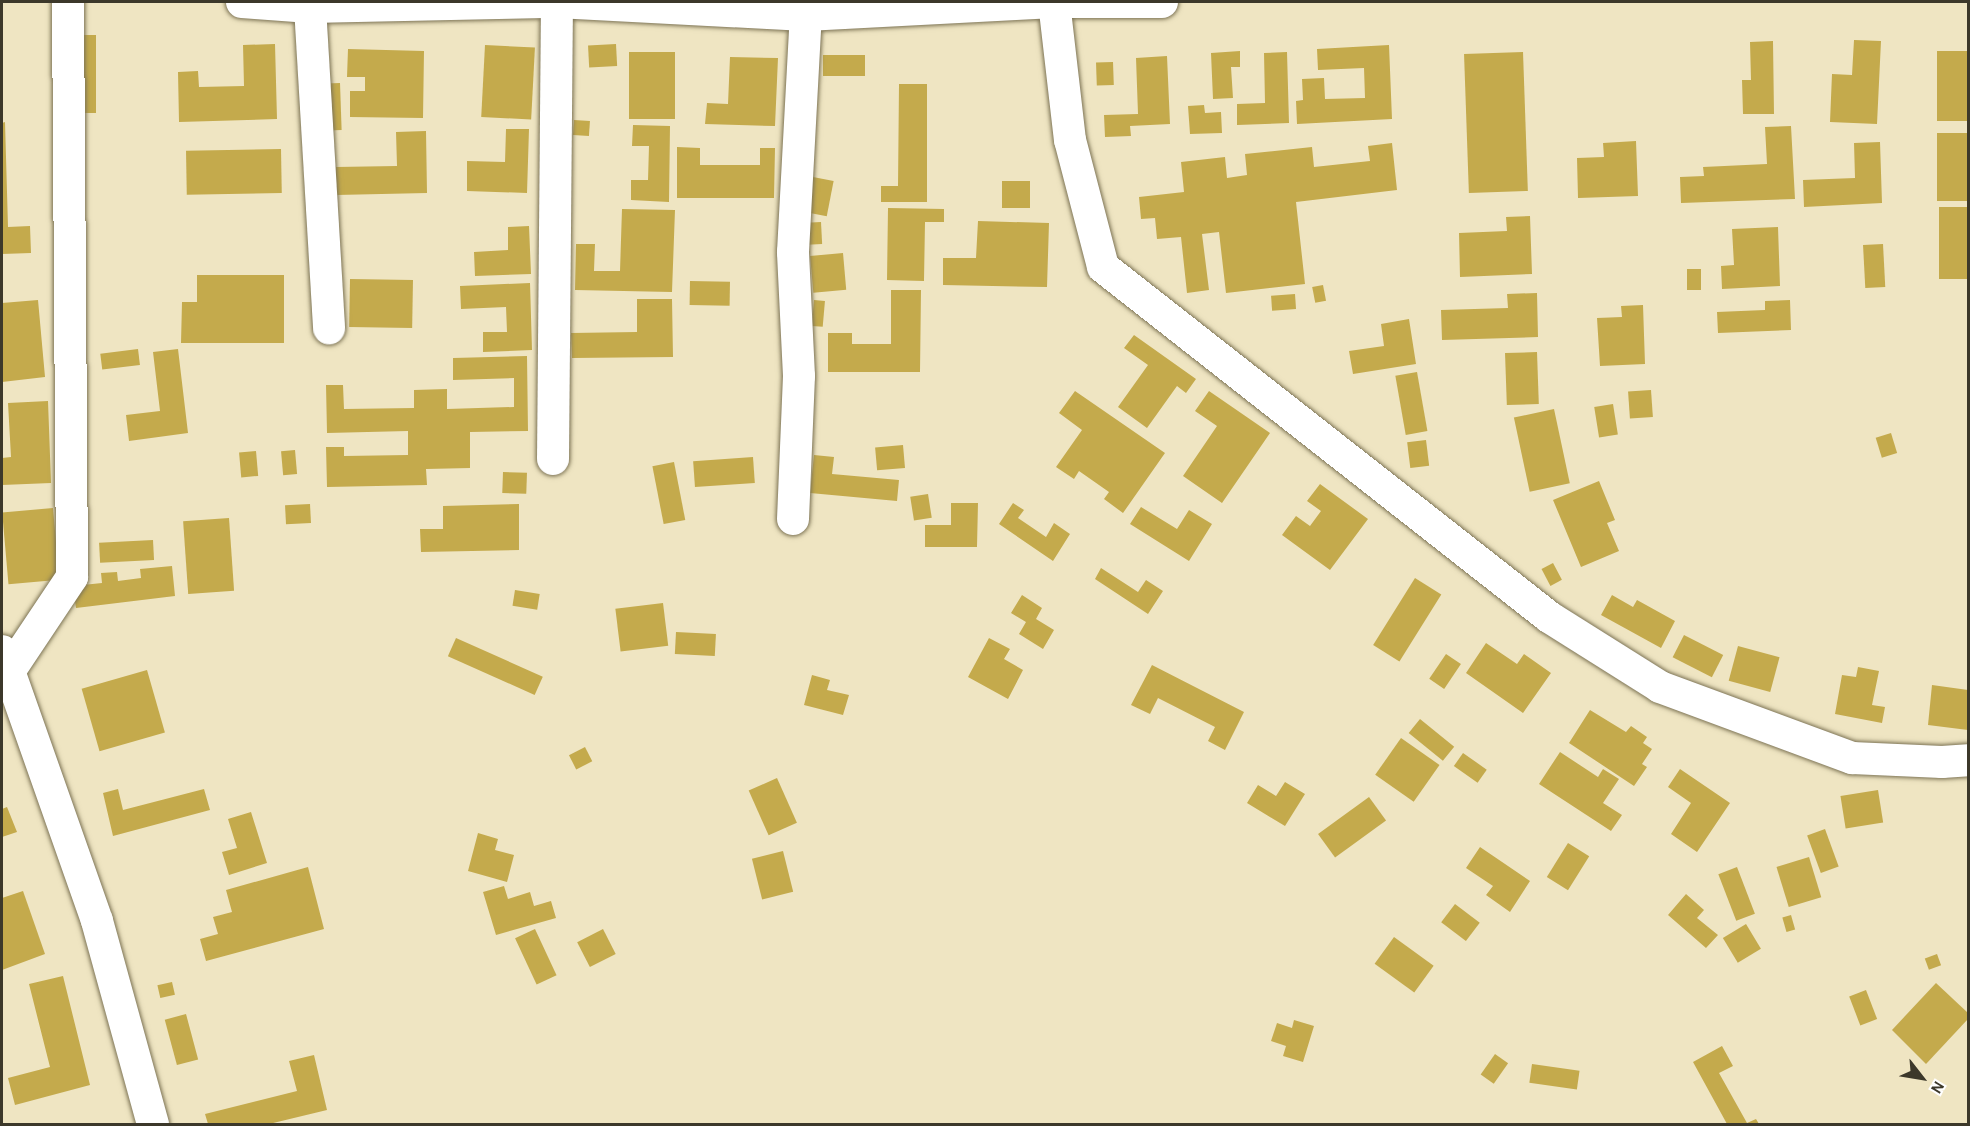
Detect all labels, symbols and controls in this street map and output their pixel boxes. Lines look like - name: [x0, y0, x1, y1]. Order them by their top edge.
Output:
- north arrow: [1892, 1048, 1952, 1108]
- text: N: [1928, 1078, 1947, 1096]

